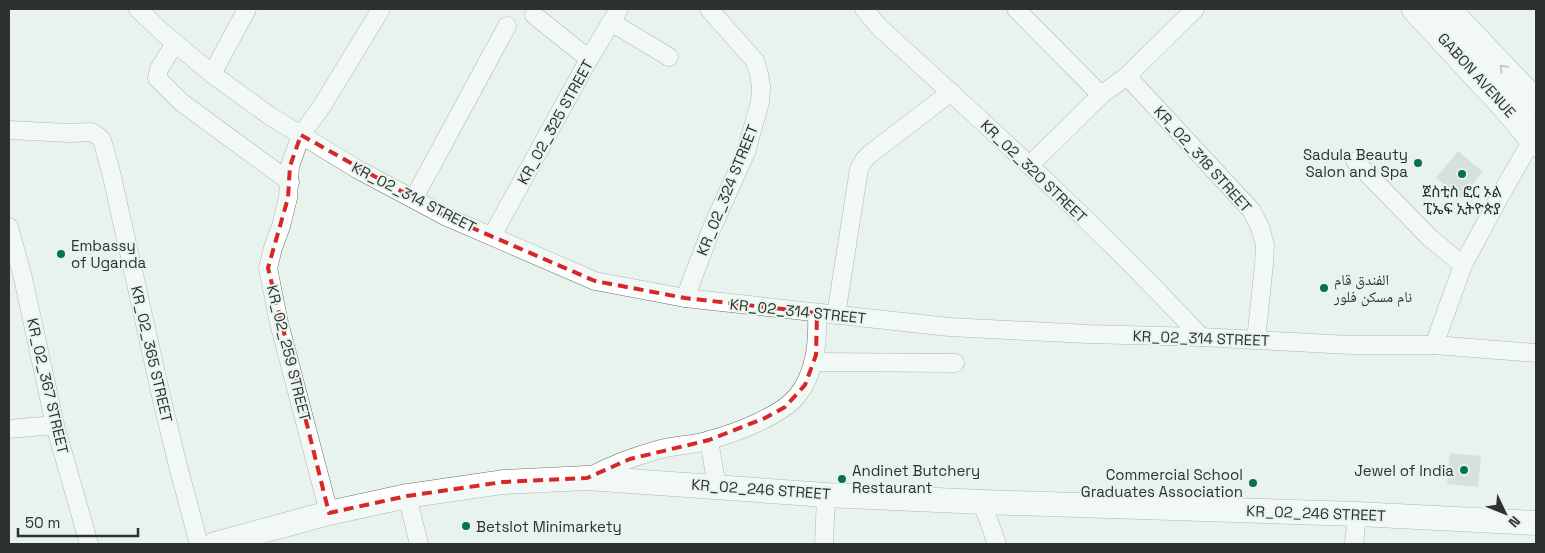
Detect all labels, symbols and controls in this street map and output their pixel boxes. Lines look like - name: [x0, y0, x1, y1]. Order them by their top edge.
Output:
- street label: GABON AVENUE: [1434, 29, 1520, 121]
- street label: KR_02_325 STREET: [513, 56, 597, 188]
- one-way arrow: [1500, 65, 1509, 74]
- street label: KR_02_318 STREET: [1150, 102, 1256, 216]
- street label: KR_02_320 STREET: [977, 115, 1091, 227]
- street label: KR_02_324 STREET: [692, 122, 762, 258]
- place label: Sadula Beauty Salon and Spa: [1303, 145, 1408, 181]
- street label: KR_02_314 STREET: [349, 157, 479, 237]
- marker: Sadula Beauty Salon and Spa: [1412, 157, 1424, 169]
- marker: ጀስቲስ ፎር ኦል ፒኤፍ ኢትዮጵያ: [1456, 168, 1468, 180]
- place label: ጀስቲስ ፎር ኦል ፒኤፍ ኢትዮጵያ: [1422, 182, 1502, 218]
- place label: Embassy of Uganda: [71, 236, 147, 272]
- marker: Embassy of Uganda: [55, 248, 67, 260]
- place label: الفندق قام نام مسكن فلور: [1333, 270, 1412, 307]
- marker: الفندق قام نام مسكن فلور: [1318, 282, 1330, 294]
- street label: KR_02_259 STREET: [263, 283, 315, 423]
- street label: KR_02_365 STREET: [127, 284, 177, 424]
- street label: KR_02_314 STREET: [729, 294, 867, 328]
- street label: KR_02_367 STREET: [23, 316, 73, 456]
- street label: KR_02_314 STREET: [1132, 326, 1270, 350]
- place label: Andinet Butchery Restaurant: [852, 461, 980, 497]
- place label: Jewel of India: [1354, 461, 1454, 480]
- marker: Jewel of India: [1458, 464, 1470, 476]
- place label: Commercial School Graduates Association: [1081, 465, 1243, 501]
- marker: Andinet Butchery Restaurant: [836, 473, 848, 485]
- street label: KR_02_246 STREET: [691, 475, 831, 503]
- marker: Commercial School Graduates Association: [1247, 477, 1259, 489]
- north arrow: [1480, 488, 1530, 538]
- street label: KR_02_246 STREET: [1246, 501, 1386, 525]
- scale bar: [18, 506, 138, 538]
- text: N: [1505, 512, 1524, 531]
- text: 50 m: [25, 513, 60, 532]
- place label: Betslot Minimarkety: [476, 517, 622, 536]
- marker: Betslot Minimarkety: [460, 520, 472, 532]

